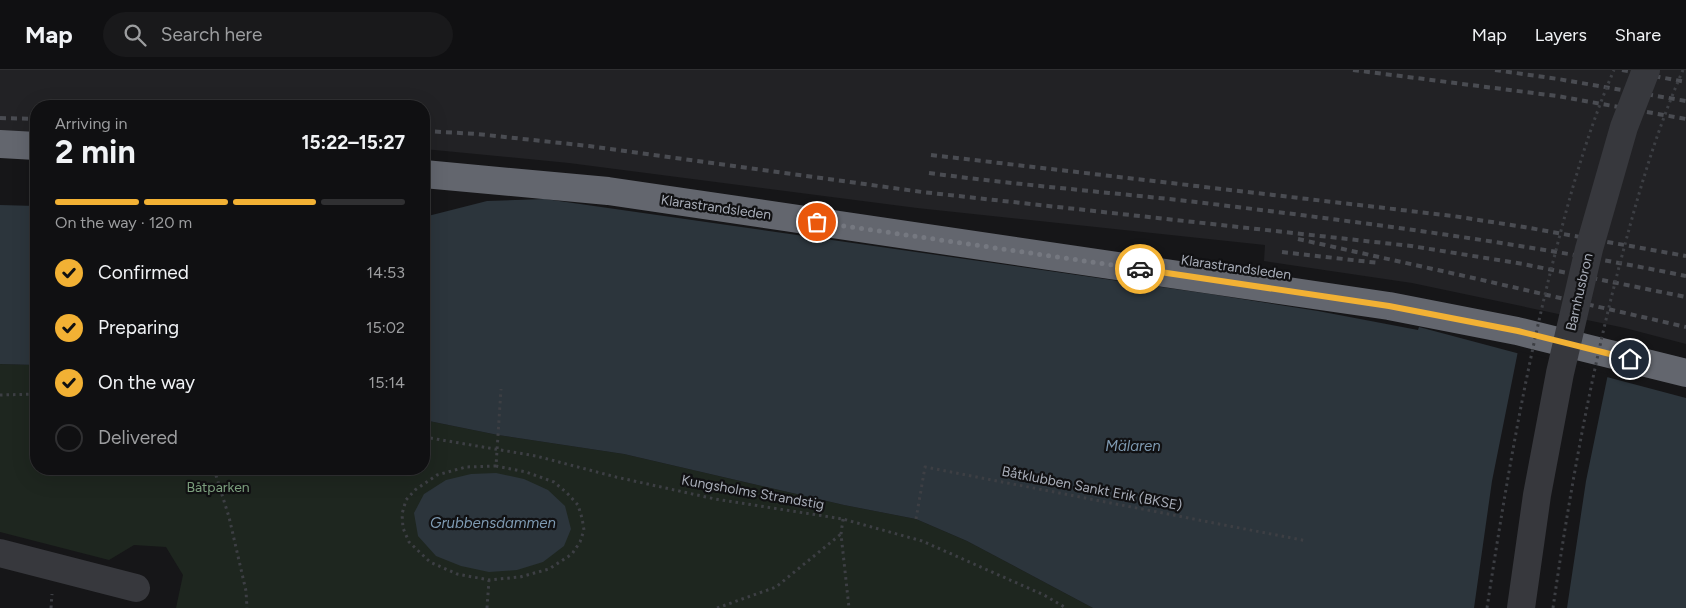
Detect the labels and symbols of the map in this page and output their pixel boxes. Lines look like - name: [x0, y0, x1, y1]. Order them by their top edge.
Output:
- street label: Klarastrandsleden: [660, 191, 772, 224]
- pin: [796, 201, 838, 243]
- courier: [1115, 244, 1165, 294]
- street label: Klarastrandsleden: [1180, 251, 1292, 284]
- street label: Barnhusbron: [1562, 251, 1597, 333]
- pin: [1609, 338, 1651, 380]
- water label: Mälaren: [1105, 437, 1161, 455]
- street label: Båtklubben Sankt Erik (BKSE): [1000, 463, 1184, 514]
- street label: Kungsholms Strandstig: [680, 472, 826, 513]
- park label: Båtparken: [186, 479, 250, 496]
- water label: Grubbensdammen: [430, 514, 556, 532]

